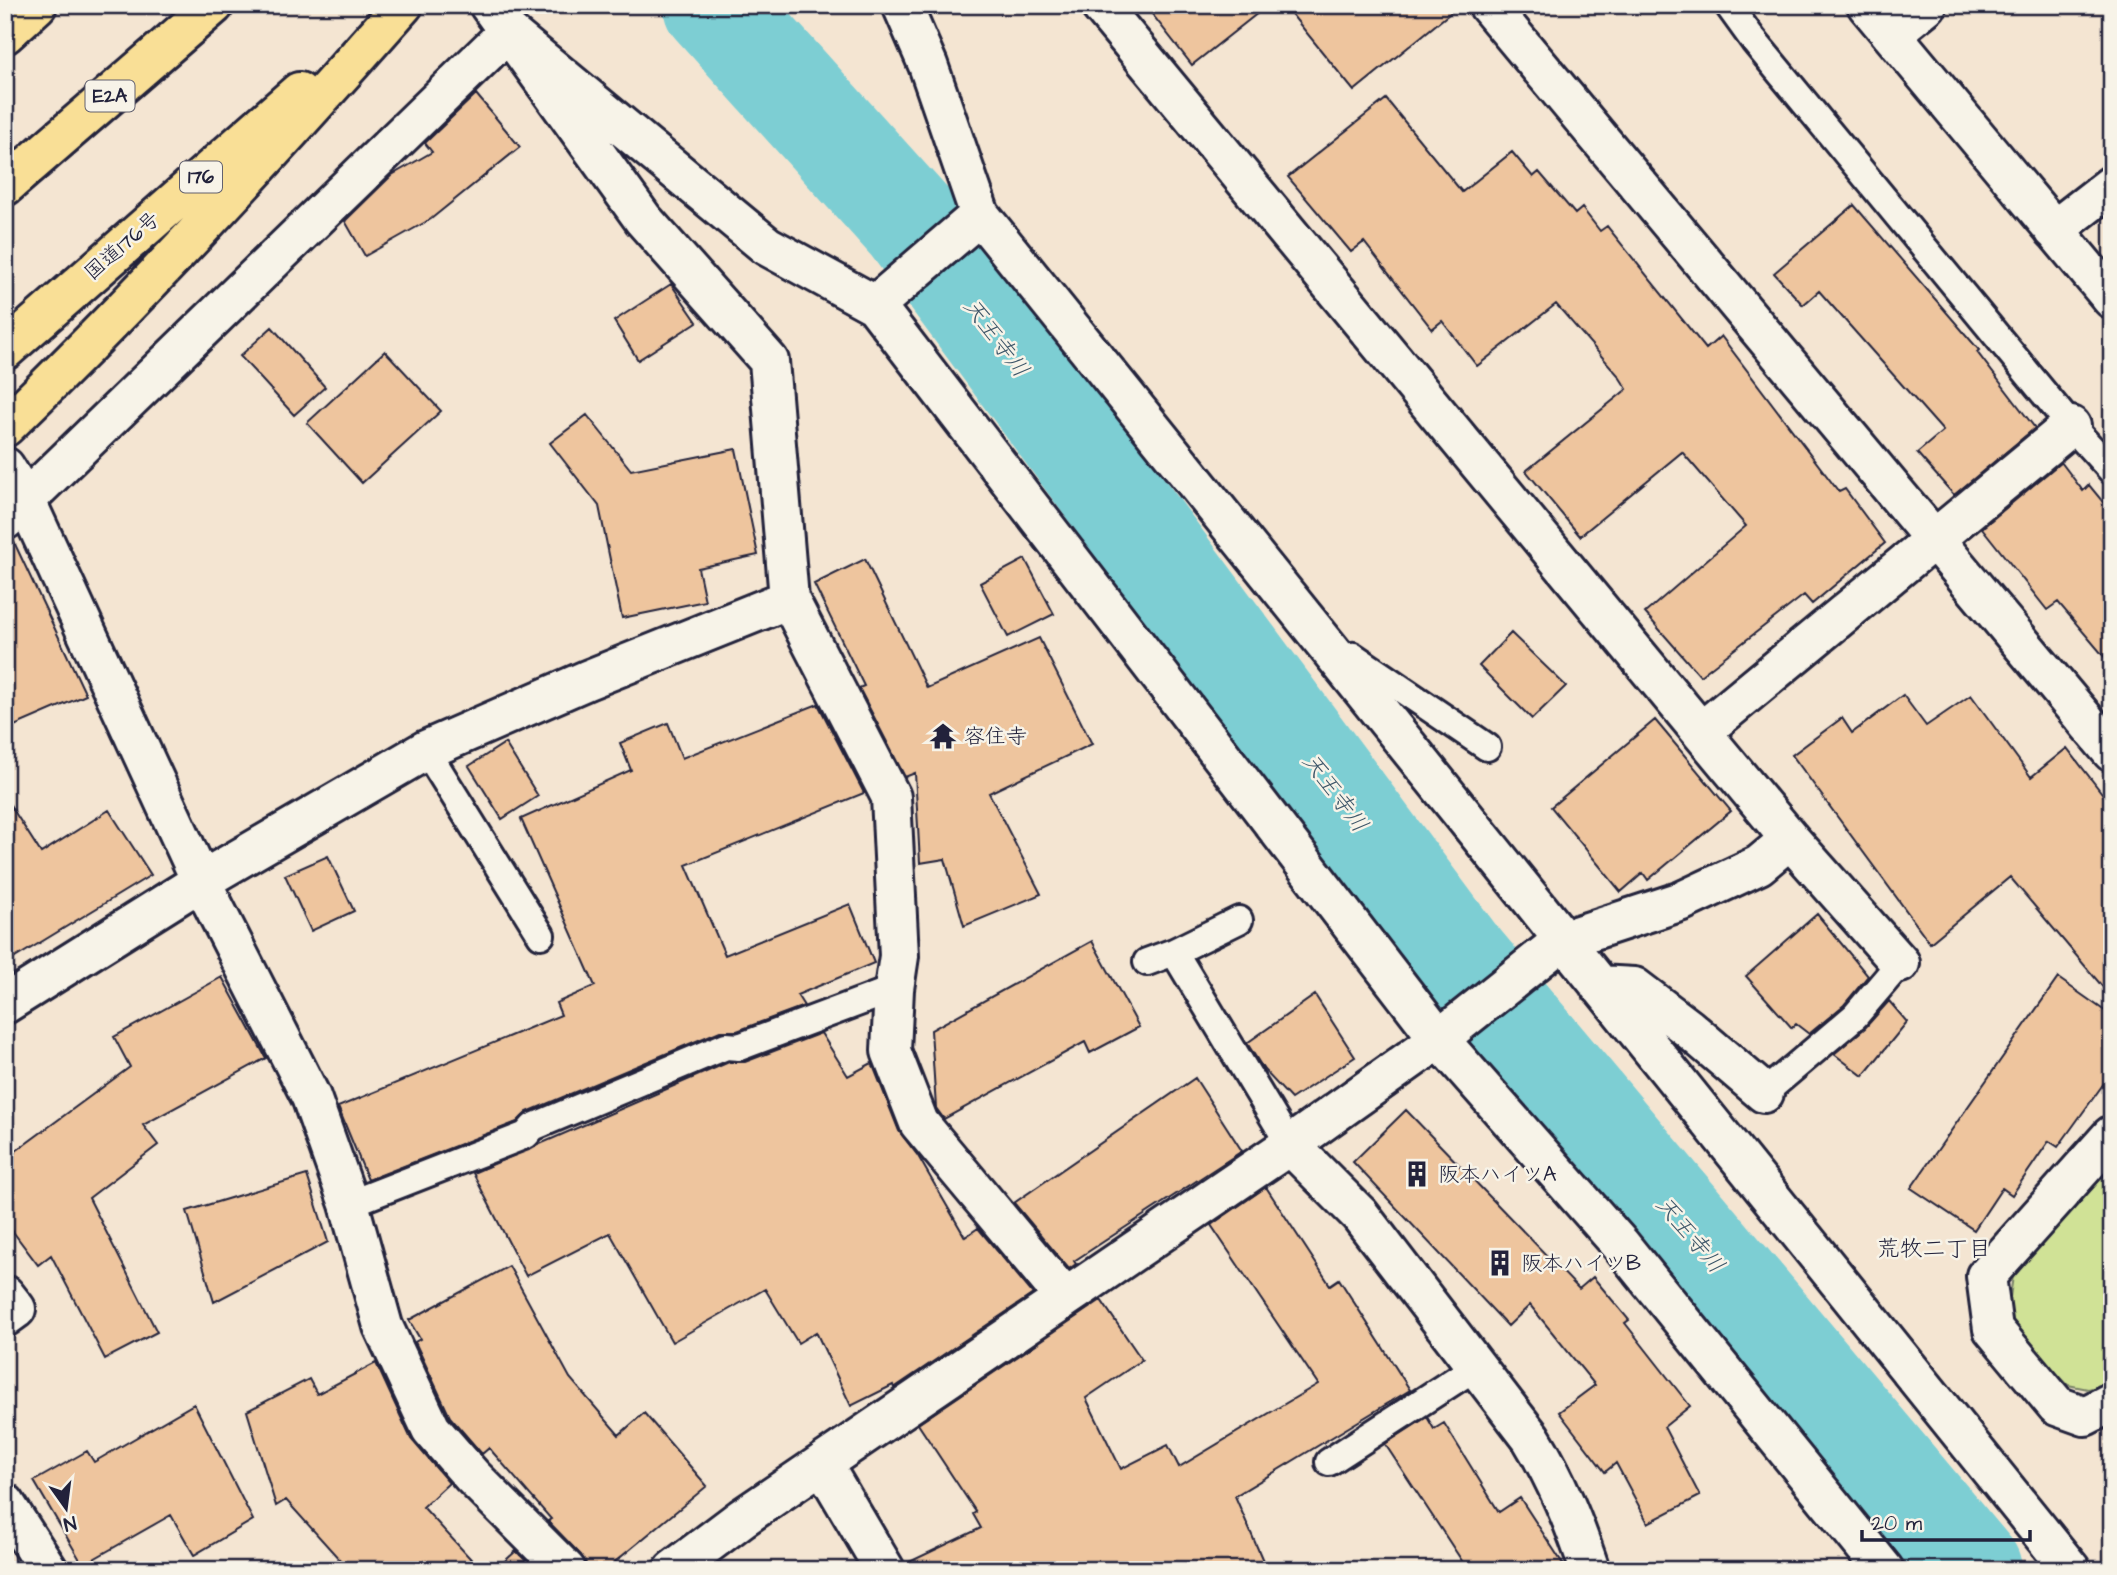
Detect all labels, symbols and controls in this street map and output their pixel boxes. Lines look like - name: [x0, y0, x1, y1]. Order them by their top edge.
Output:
- road number: E2A: [86, 80, 134, 111]
- road number: 176: [180, 162, 222, 192]
- street label: 国道176号: [78, 205, 166, 287]
- water label: 天王寺川: [956, 292, 1036, 384]
- temple icon: 容住寺: [928, 721, 958, 751]
- place label: 容住寺: [964, 722, 1027, 751]
- water label: 天王寺川: [1295, 747, 1375, 839]
- building icon: 阪本ハイツA: [1402, 1159, 1432, 1189]
- place label: 阪本ハイツA: [1438, 1160, 1557, 1189]
- water label: 天王寺川: [1648, 1189, 1732, 1281]
- district label: 荒牧二丁目: [1877, 1233, 1992, 1265]
- building icon: 阪本ハイツB: [1485, 1248, 1515, 1278]
- place label: 阪本ハイツB: [1521, 1249, 1641, 1278]
- north arrow: [32, 1474, 102, 1544]
- scale bar: [1862, 1498, 2030, 1542]
- text: N: [61, 1508, 79, 1538]
- text: 20 m: [1872, 1509, 1923, 1538]

